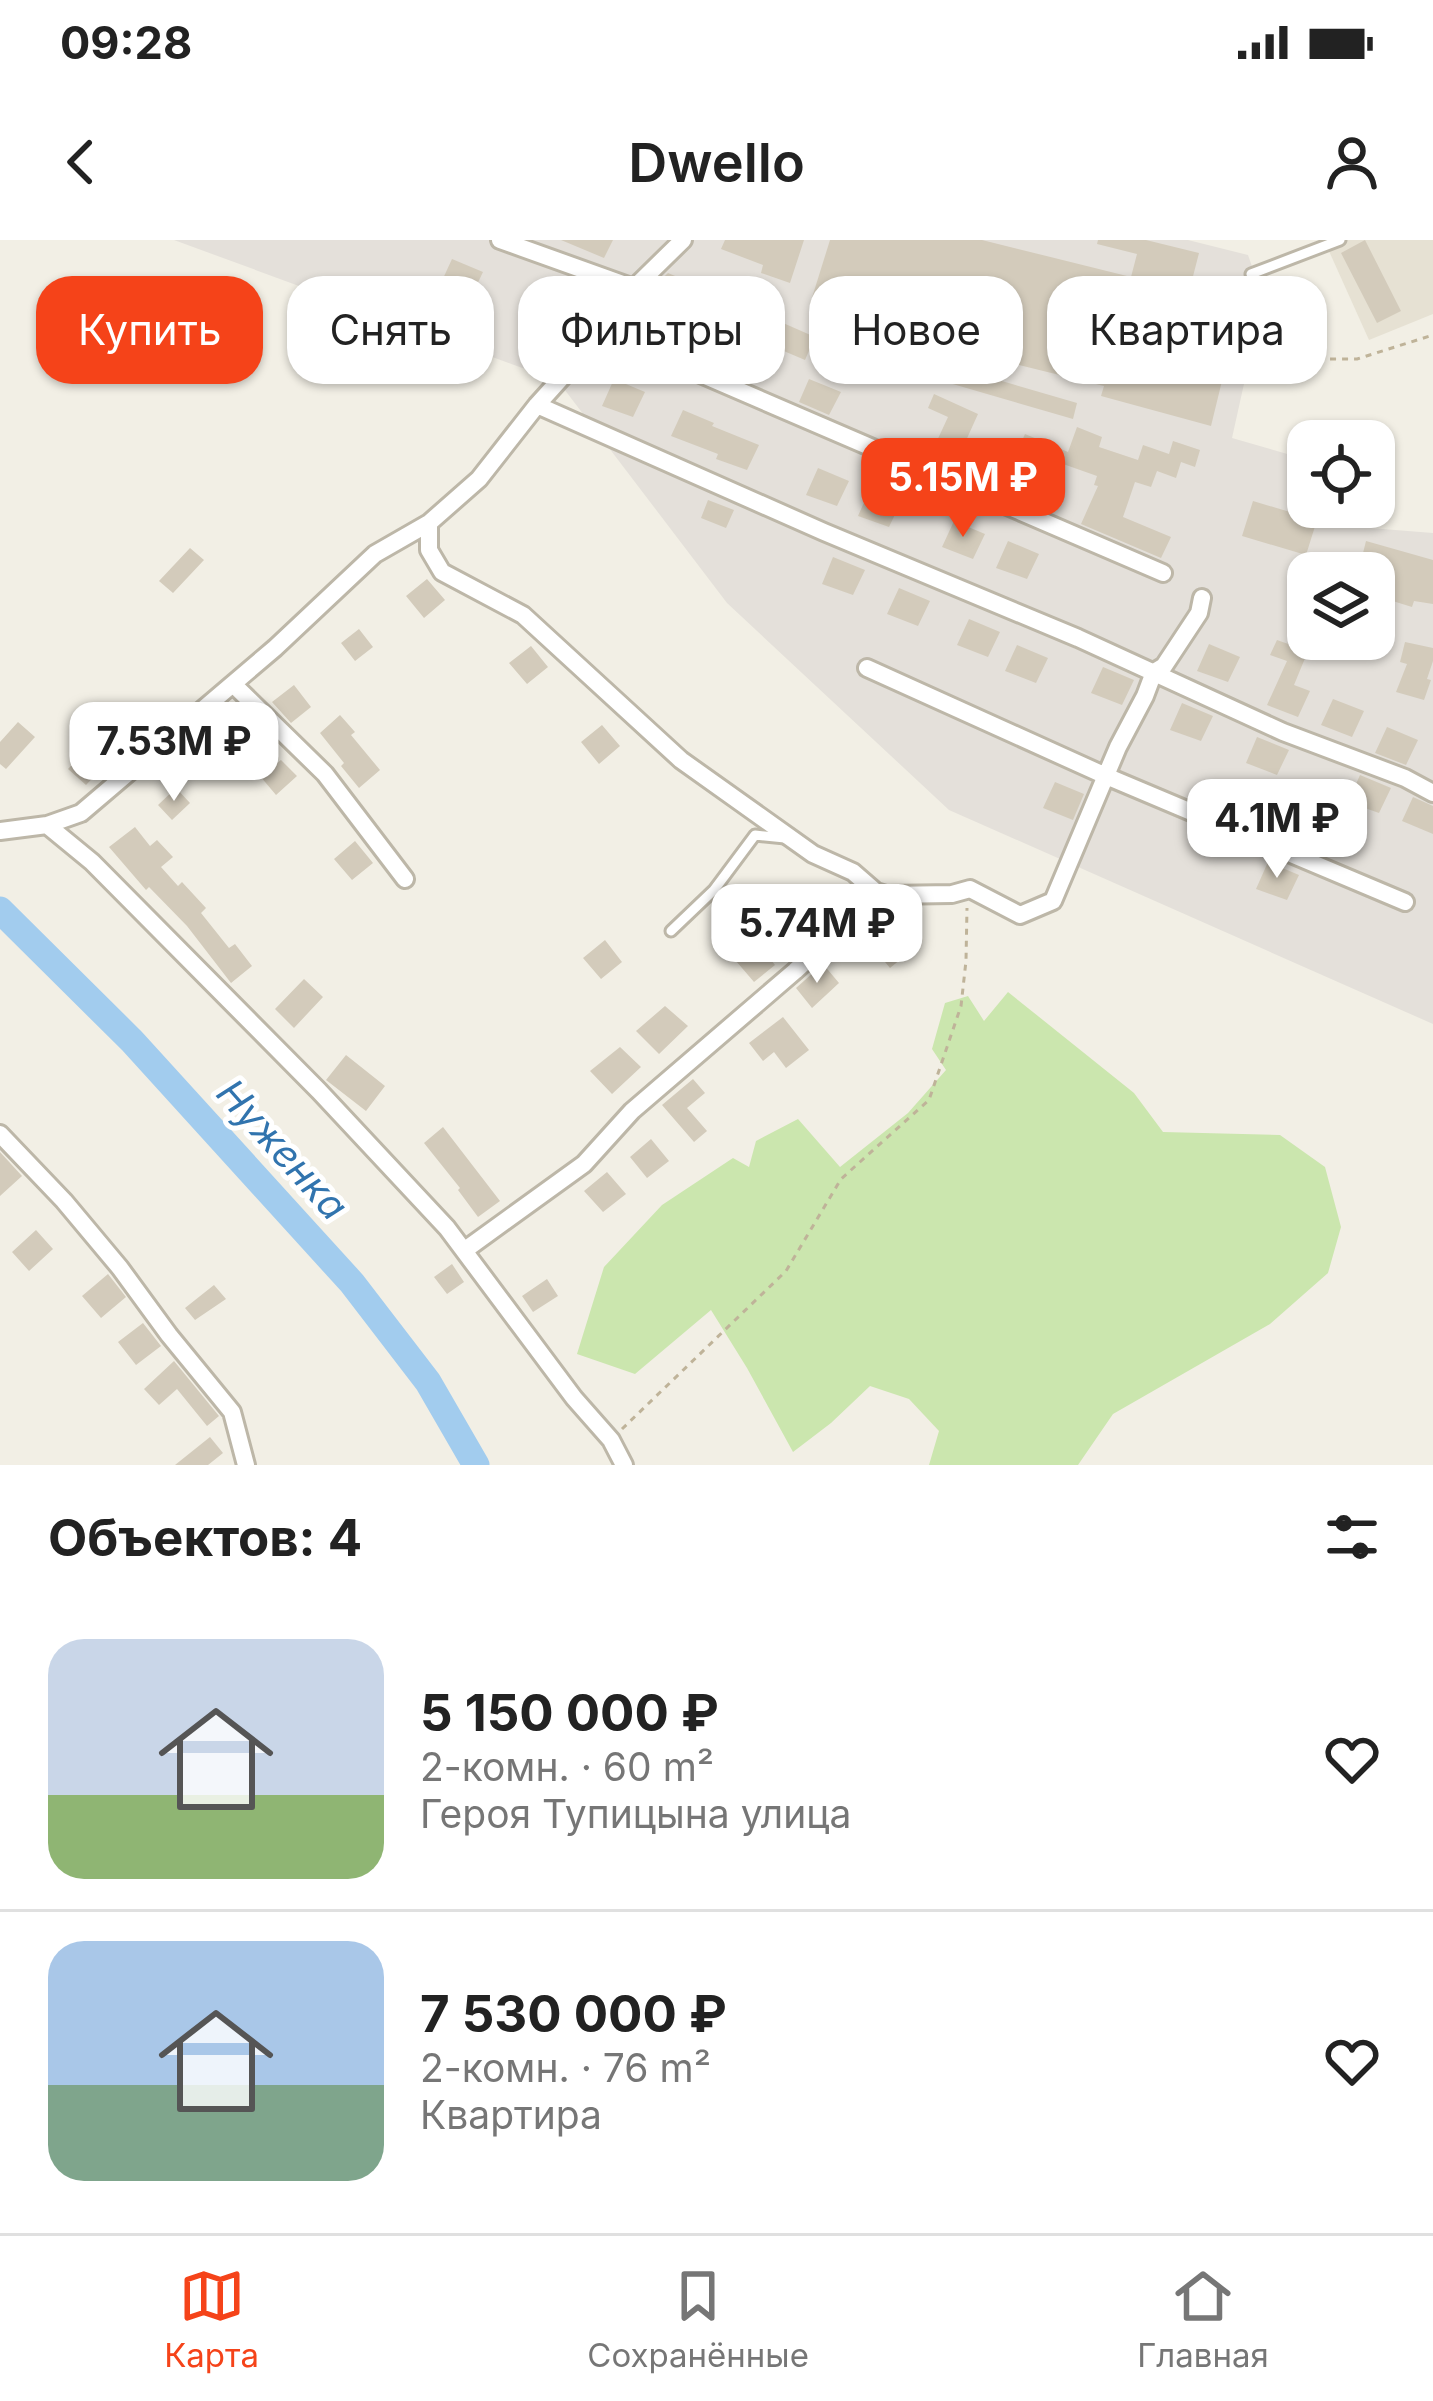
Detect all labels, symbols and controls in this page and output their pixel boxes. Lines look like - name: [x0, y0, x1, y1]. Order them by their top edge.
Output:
- text: 09:28: [60, 15, 192, 70]
- icon: back: [48, 129, 114, 195]
- icon: person: [1319, 129, 1385, 195]
- text: Dwello: [628, 130, 805, 195]
- chip: Купить: [36, 276, 263, 384]
- chip: Снять: [287, 276, 494, 384]
- chip: Фильтры: [518, 276, 785, 384]
- chip: Новое: [809, 276, 1023, 384]
- chip: Квартира: [1047, 276, 1327, 384]
- map controls: [1287, 420, 1395, 660]
- button: locate: [1287, 420, 1395, 528]
- pin: 5.15M ₽: [852, 438, 1074, 540]
- text: 5.15M ₽: [888, 453, 1038, 500]
- button: layers: [1287, 552, 1395, 660]
- pin: 7.53M ₽: [63, 702, 285, 804]
- text: 7.53M ₽: [96, 717, 252, 764]
- pin: 4.1M ₽: [1179, 779, 1375, 881]
- text: 4.1M ₽: [1214, 794, 1340, 841]
- pin: 5.74M ₽: [706, 884, 928, 986]
- text: 5.74M ₽: [738, 899, 896, 946]
- water label: Нуженка: [208, 1069, 358, 1229]
- icon: filters: [1319, 1504, 1385, 1570]
- text: Объектов: 4: [48, 1507, 362, 1568]
- text: 5 150 000 ₽: [420, 1682, 719, 1743]
- icon: home: [144, 1687, 288, 1831]
- icon: heart: [1319, 1726, 1385, 1792]
- text: 2-комн. · 60 m²: [420, 1743, 714, 1790]
- text: Героя Тупицына улица: [420, 1790, 852, 1837]
- text: 7 530 000 ₽: [420, 1983, 727, 2044]
- icon: home: [144, 1989, 288, 2133]
- icon: heart: [1319, 2028, 1385, 2094]
- text: 2-комн. · 76 m²: [420, 2044, 711, 2091]
- text: Квартира: [420, 2091, 602, 2138]
- tab: Карта: [164, 2263, 259, 2375]
- tab: Сохранённые: [587, 2263, 809, 2375]
- tab: Главная: [1137, 2263, 1269, 2375]

